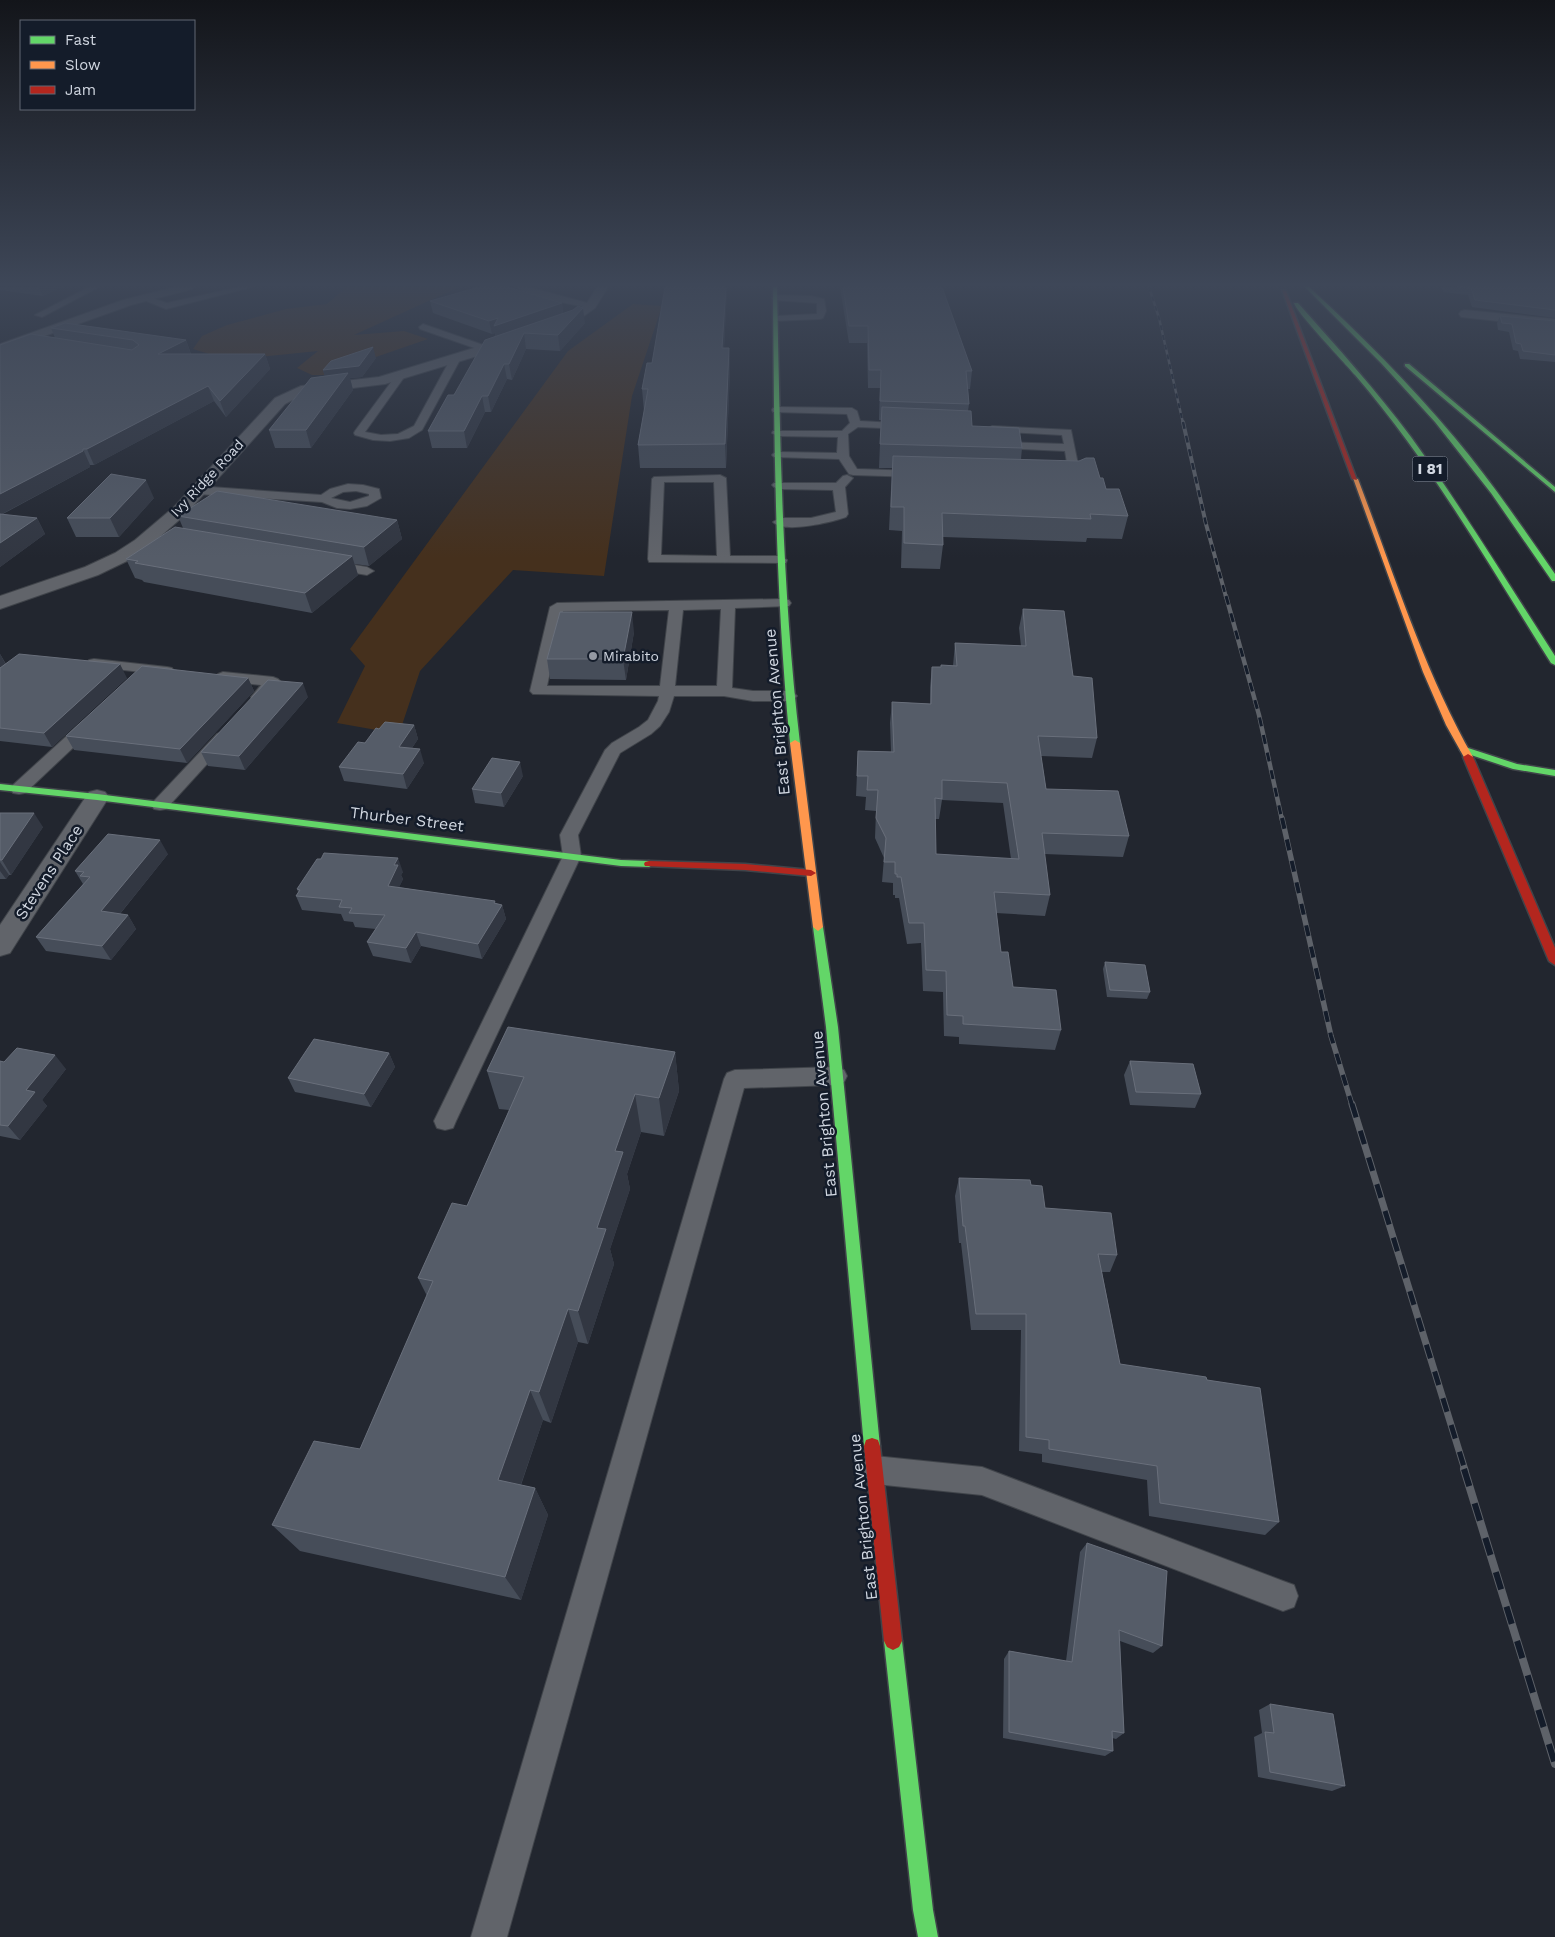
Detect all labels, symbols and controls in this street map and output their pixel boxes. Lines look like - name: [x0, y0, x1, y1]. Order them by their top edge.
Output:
- legend: [20, 20, 195, 110]
- text: Fast: [65, 31, 97, 49]
- text: Slow: [65, 56, 101, 74]
- text: Jam: [65, 81, 96, 99]
- street label: Ivy Ridge Road: [167, 436, 247, 520]
- road number: I 81: [1412, 456, 1448, 482]
- street label: East Brighton Avenue: [760, 628, 794, 796]
- place label: Mirabito: [603, 648, 659, 664]
- marker: Mirabito: [587, 650, 599, 662]
- street label: Thurber Street: [349, 803, 465, 835]
- street label: Stevens Place: [11, 821, 87, 923]
- street label: East Brighton Avenue: [807, 1030, 841, 1198]
- street label: East Brighton Avenue: [845, 1433, 881, 1601]

